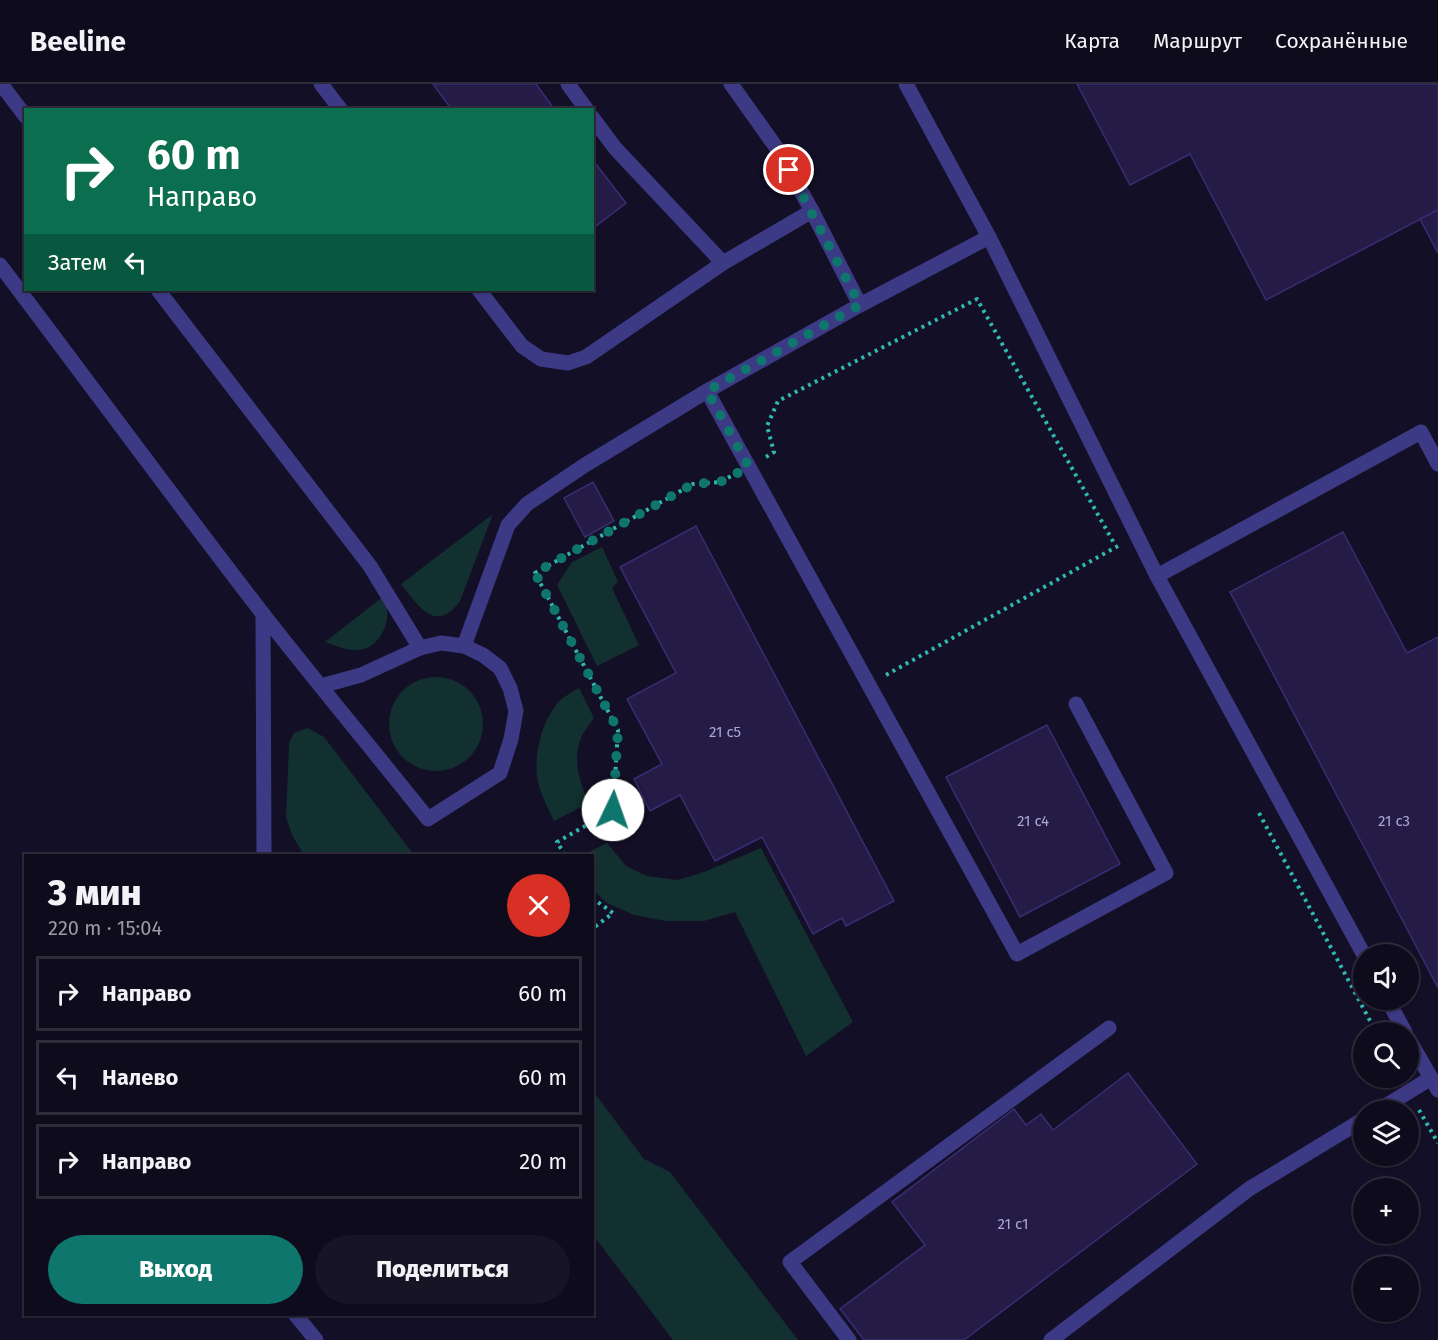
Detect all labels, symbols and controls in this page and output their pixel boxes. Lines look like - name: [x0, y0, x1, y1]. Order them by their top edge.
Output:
- text: Beeline: [30, 25, 126, 58]
- text: Карта: [1064, 28, 1120, 54]
- text: Маршрут: [1153, 28, 1242, 54]
- text: Сохранённые: [1275, 28, 1408, 54]
- text: 60 m: [147, 130, 241, 180]
- icon: right: [48, 132, 126, 210]
- pin: [763, 144, 814, 195]
- icon: arrive: [772, 153, 805, 186]
- text: Направо: [147, 181, 257, 213]
- icon: left: [119, 246, 152, 279]
- text: Затем: [48, 249, 107, 276]
- house number: 21 с5: [709, 723, 741, 741]
- position arrow: [581, 778, 645, 842]
- house number: 21 с4: [1017, 812, 1049, 830]
- house number: 21 с3: [1378, 812, 1410, 830]
- text: 3 мин: [48, 871, 142, 915]
- button: close: [507, 874, 570, 937]
- text: 220 m · 15:04: [48, 916, 162, 940]
- map controls: [1353, 944, 1419, 1322]
- button: sound: [1353, 944, 1419, 1010]
- icon: right: [51, 977, 84, 1010]
- text: Направо: [102, 980, 191, 1007]
- text: 60 m: [518, 980, 567, 1007]
- button: search: [1353, 1022, 1419, 1088]
- icon: left: [51, 1061, 84, 1094]
- text: Налево: [102, 1064, 178, 1091]
- text: 60 m: [518, 1064, 567, 1091]
- button: layers: [1353, 1100, 1419, 1166]
- icon: right: [51, 1145, 84, 1178]
- text: Направо: [102, 1148, 191, 1175]
- text: 20 m: [519, 1148, 567, 1175]
- button: +: [1353, 1178, 1419, 1244]
- house number: 21 с1: [998, 1215, 1029, 1233]
- button: Выход: [48, 1235, 303, 1304]
- button: Поделиться: [315, 1235, 570, 1304]
- button: −: [1353, 1256, 1419, 1322]

